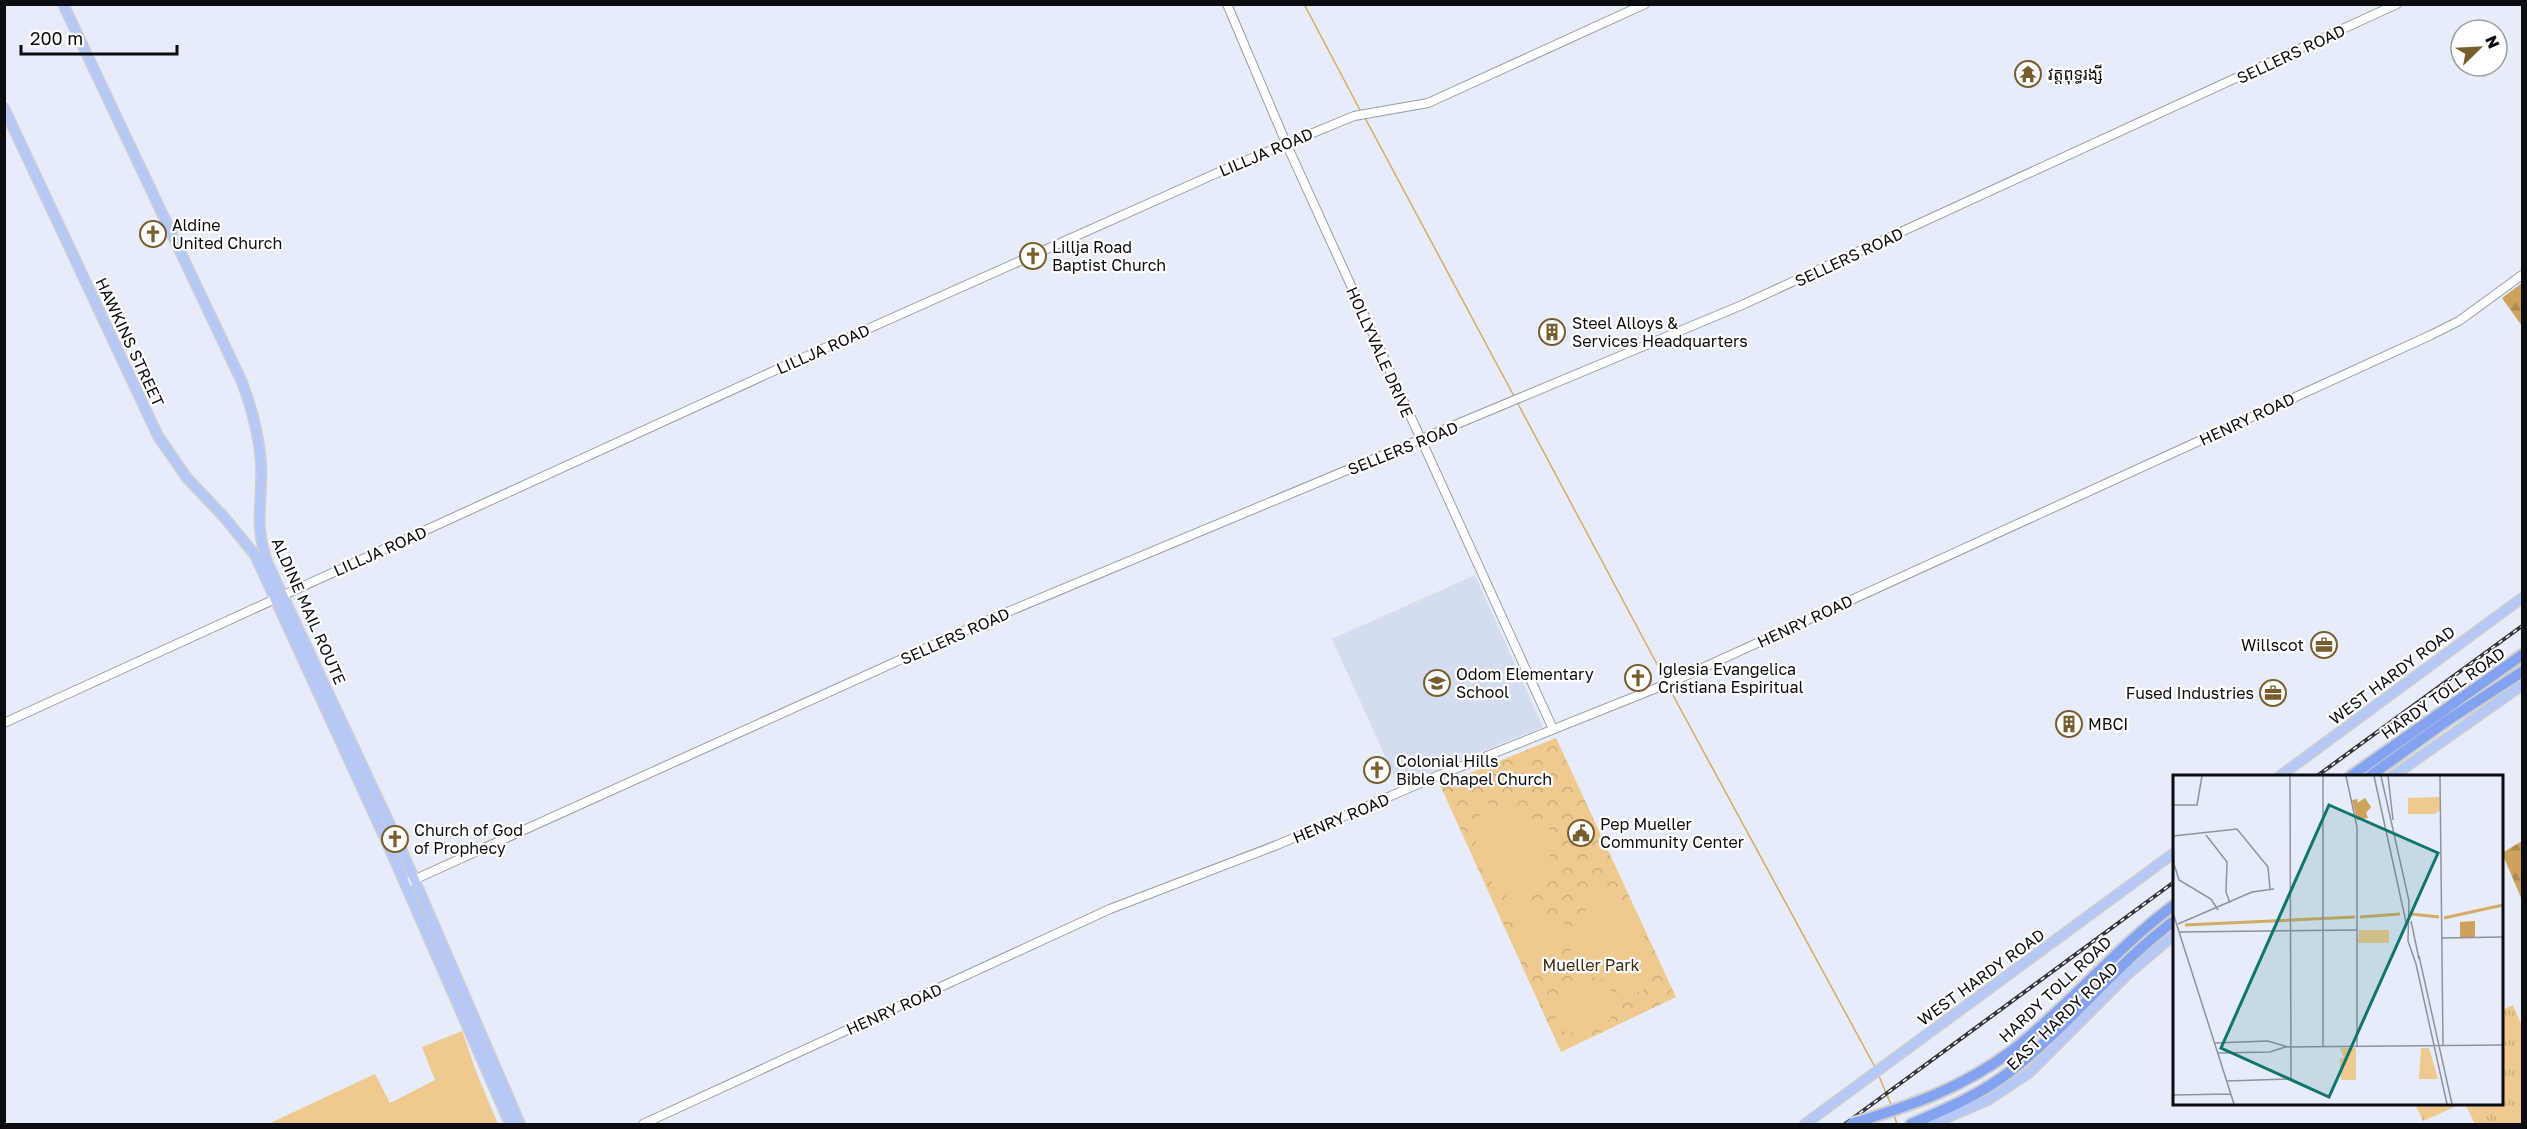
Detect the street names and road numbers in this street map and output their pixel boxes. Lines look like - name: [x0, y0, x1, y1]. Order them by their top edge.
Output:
- street label: SELLERS ROAD: [2234, 20, 2348, 88]
- street label: LILLJA ROAD: [1216, 123, 1316, 181]
- street label: SELLERS ROAD: [1792, 223, 1906, 291]
- street label: HAWKINS STREET: [91, 274, 169, 410]
- street label: HOLLYVALE DRIVE: [1342, 283, 1418, 421]
- street label: LILLJA ROAD: [773, 320, 873, 378]
- street label: HENRY ROAD: [2196, 388, 2298, 450]
- street label: SELLERS ROAD: [1345, 417, 1461, 479]
- street label: LILLJA ROAD: [330, 522, 430, 580]
- street label: ALDINE MAIL ROUTE: [268, 534, 350, 688]
- street label: HENRY ROAD: [1754, 590, 1856, 652]
- street label: SELLERS ROAD: [897, 603, 1013, 669]
- street label: WEST HARDY ROAD: [2325, 621, 2459, 729]
- street label: HARDY TOLL ROAD: [2377, 643, 2509, 743]
- street label: HENRY ROAD: [1290, 789, 1392, 847]
- street label: WEST HARDY ROAD: [1914, 924, 2048, 1030]
- street label: HARDY TOLL ROAD: [1995, 932, 2115, 1046]
- street label: EAST HARDY ROAD: [2002, 958, 2122, 1074]
- street label: HENRY ROAD: [843, 979, 945, 1039]

